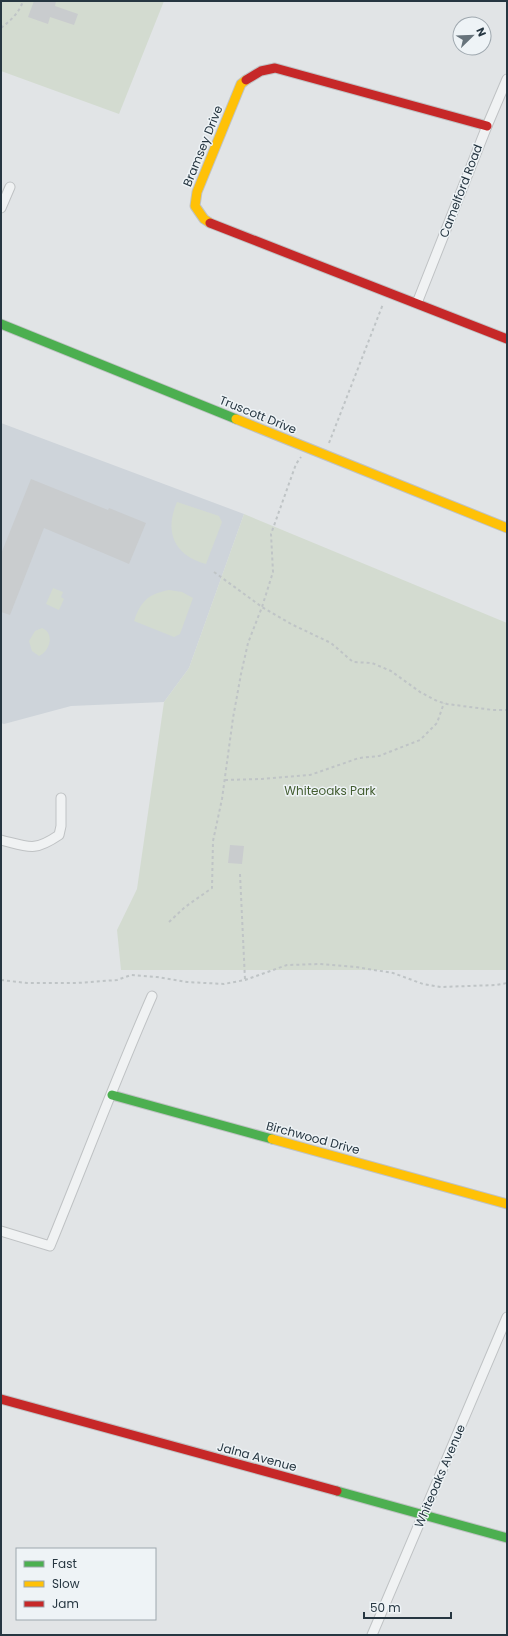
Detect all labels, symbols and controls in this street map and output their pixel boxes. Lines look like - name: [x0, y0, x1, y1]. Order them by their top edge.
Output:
- north arrow: [452, 16, 492, 56]
- text: N: [472, 25, 490, 39]
- street label: Bramsey Drive: [179, 103, 227, 189]
- street label: Camelford Road: [435, 142, 486, 240]
- street label: Truscott Drive: [217, 391, 299, 438]
- park label: Whiteoaks Park: [284, 782, 376, 799]
- street label: Birchwood Drive: [264, 1117, 362, 1158]
- street label: Whiteoaks Avenue: [410, 1422, 469, 1530]
- street label: Jalna Avenue: [216, 1438, 299, 1475]
- legend: [16, 1548, 156, 1620]
- text: Fast: [52, 1555, 77, 1572]
- text: Slow: [52, 1575, 80, 1592]
- scale bar: [364, 1594, 451, 1620]
- text: Jam: [52, 1595, 79, 1612]
- text: 50 m: [370, 1599, 401, 1616]

